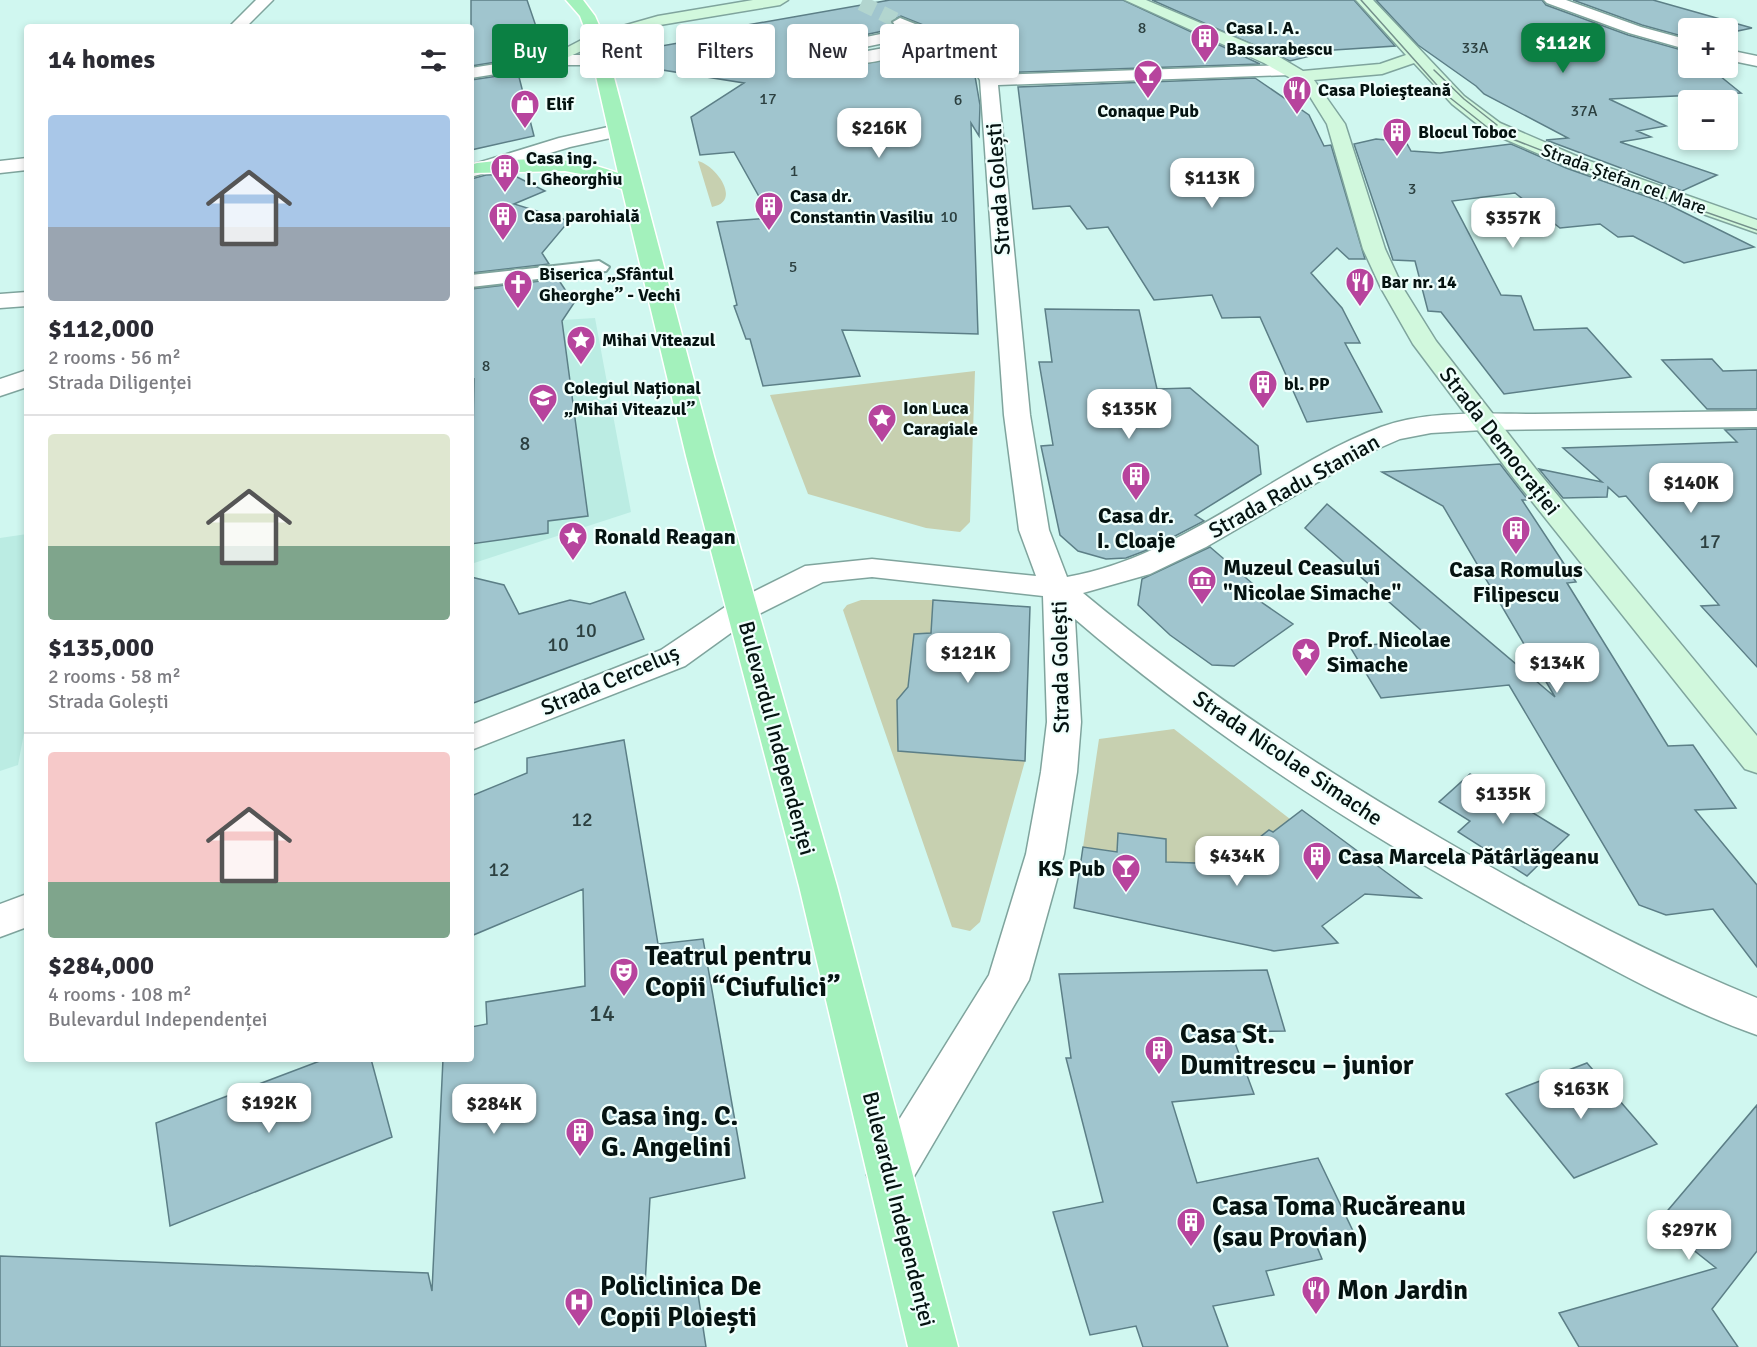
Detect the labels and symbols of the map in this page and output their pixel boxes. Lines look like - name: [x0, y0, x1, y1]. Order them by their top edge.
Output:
- place label: Casa I. A. Bassarabescu: [1226, 17, 1333, 60]
- house number: 8: [1138, 18, 1146, 38]
- building icon: Casa I. A. Bassarabescu: [1189, 22, 1221, 64]
- pin: $112K: [1521, 23, 1605, 74]
- house number: 33A: [1461, 38, 1489, 58]
- bar icon: Conaque Pub: [1132, 58, 1164, 100]
- restaurant icon: Casa Ploieşteană: [1281, 74, 1313, 116]
- place label: Casa Ploieşteană: [1318, 79, 1451, 101]
- shop icon: Elif: [509, 88, 541, 130]
- house number: 17: [759, 89, 777, 109]
- house number: 6: [954, 90, 962, 110]
- place label: Elif: [546, 93, 575, 115]
- place label: Conaque Pub: [1097, 100, 1199, 122]
- house number: 37A: [1570, 101, 1598, 121]
- pin: $216K: [837, 108, 921, 159]
- building icon: Blocul Toboc: [1381, 116, 1413, 158]
- place label: Blocul Toboc: [1418, 121, 1517, 143]
- street label: Strada Golești: [980, 122, 1016, 256]
- street label: Strada Ștefan cel Mare: [1538, 139, 1710, 219]
- place label: Casa ing. I. Gheorghiu: [526, 147, 622, 190]
- building icon: Casa ing. I. Gheorghiu: [489, 152, 521, 194]
- pin: $113K: [1170, 158, 1254, 209]
- house number: 1: [790, 161, 798, 181]
- house number: 3: [1408, 179, 1416, 199]
- place label: Casa dr. Constantin Vasiliu: [790, 185, 934, 228]
- building icon: Casa dr. Constantin Vasiliu: [753, 190, 785, 232]
- pin: $357K: [1471, 198, 1555, 249]
- building icon: Casa parohială: [487, 200, 519, 242]
- place label: Casa parohială: [524, 205, 640, 227]
- house number: 10: [940, 207, 958, 227]
- house number: 5: [789, 257, 797, 277]
- place label: Biserica „Sfântul Gheorghe” - Vechi: [539, 263, 681, 306]
- restaurant icon: Bar nr. 14: [1344, 266, 1376, 308]
- church icon: Biserica „Sfântul Gheorghe” - Vechi: [502, 268, 534, 310]
- place label: Bar nr. 14: [1381, 271, 1457, 293]
- place icon: Mihai Viteazul: [565, 324, 597, 366]
- place label: Mihai Viteazul: [602, 329, 716, 351]
- house number: 8: [482, 356, 490, 376]
- street label: Strada Democrației: [1434, 361, 1566, 521]
- building icon: bl. PP: [1247, 368, 1279, 410]
- place label: bl. PP: [1284, 373, 1330, 395]
- place label: Colegiul Național „Mihai Viteazul”: [564, 377, 701, 420]
- school or university icon: Colegiul Național „Mihai Viteazul”: [527, 382, 559, 424]
- pin: $135K: [1087, 389, 1171, 440]
- place label: Ion Luca Caragiale: [903, 397, 978, 440]
- place icon: Ion Luca Caragiale: [866, 402, 898, 444]
- street label: Strada Radu Stanian: [1204, 428, 1384, 544]
- house number: 8: [520, 431, 530, 456]
- building icon: Casa dr. I. Cloaje: [1120, 460, 1152, 502]
- pin: $140K: [1649, 463, 1733, 514]
- place label: Casa dr. I. Cloaje: [1097, 502, 1175, 554]
- building icon: Casa Romulus Filipescu: [1500, 514, 1532, 556]
- place icon: Ronald Reagan: [557, 520, 589, 562]
- place label: Ronald Reagan: [594, 523, 736, 550]
- house number: 17: [1699, 529, 1721, 554]
- place label: Muzeul Ceasului "Nicolae Simache": [1223, 554, 1401, 606]
- place label: Casa Romulus Filipescu: [1449, 556, 1583, 608]
- museum icon: Muzeul Ceasului "Nicolae Simache": [1186, 564, 1218, 606]
- street label: Strada Golești: [1045, 600, 1075, 734]
- house number: 10: [575, 618, 597, 643]
- street label: Bulevardul Independenței: [733, 618, 821, 858]
- place label: Prof. Nicolae Simache: [1327, 626, 1451, 678]
- house number: 10: [547, 632, 569, 657]
- pin: $121K: [926, 633, 1010, 684]
- place icon: Prof. Nicolae Simache: [1290, 636, 1322, 678]
- street label: Strada Cerceluș: [537, 639, 683, 721]
- pin: $134K: [1515, 643, 1599, 694]
- street label: Strada Nicolae Simache: [1188, 685, 1388, 831]
- pin: $135K: [1461, 774, 1545, 825]
- house number: 12: [571, 807, 593, 832]
- pin: $434K: [1195, 836, 1279, 887]
- building icon: Casa Marcela Pătârlăgeanu: [1301, 840, 1333, 882]
- place label: Casa Marcela Pătârlăgeanu: [1338, 843, 1599, 870]
- bar icon: KS Pub: [1110, 852, 1142, 894]
- place label: KS Pub: [1038, 855, 1105, 882]
- house number: 12: [488, 857, 510, 882]
- place label: Teatrul pentru Copii “Ciufulici”: [645, 940, 840, 1004]
- theatre icon: Teatrul pentru Copii “Ciufulici”: [608, 956, 640, 998]
- house number: 14: [589, 998, 615, 1028]
- place label: Casa St. Dumitrescu – junior: [1180, 1018, 1414, 1082]
- building icon: Casa St. Dumitrescu – junior: [1143, 1034, 1175, 1076]
- pin: $163K: [1539, 1069, 1623, 1120]
- pin: $192K: [227, 1083, 311, 1134]
- pin: $284K: [452, 1084, 536, 1135]
- street label: Bulevardul Independenței: [857, 1089, 941, 1329]
- place label: Casa ing. C. G. Angelini: [601, 1100, 738, 1164]
- building icon: Casa ing. C. G. Angelini: [564, 1116, 596, 1158]
- place label: Casa Toma Rucăreanu (sau Provian): [1212, 1190, 1466, 1254]
- building icon: Casa Toma Rucăreanu (sau Provian): [1175, 1206, 1207, 1248]
- pin: $297K: [1647, 1210, 1731, 1261]
- place label: Policlinica De Copii Ploiești: [600, 1270, 761, 1334]
- restaurant icon: Mon Jardin: [1300, 1274, 1332, 1316]
- place label: Mon Jardin: [1337, 1274, 1468, 1307]
- hospital icon: Policlinica De Copii Ploiești: [563, 1286, 595, 1328]

